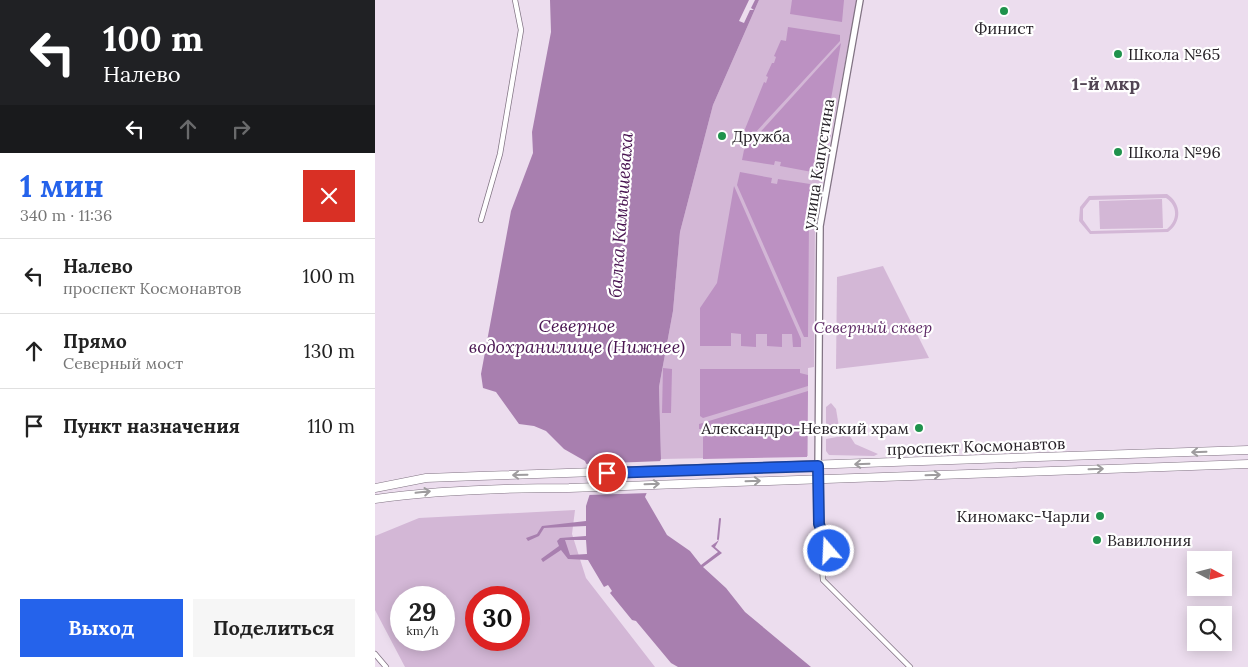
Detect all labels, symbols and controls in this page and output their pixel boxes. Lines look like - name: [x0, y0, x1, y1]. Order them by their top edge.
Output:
- marker: Финист: [998, 5, 1010, 17]
- text: 100 m: [103, 16, 203, 61]
- place label: Финист: [974, 18, 1034, 38]
- icon: left: [20, 20, 85, 85]
- place label: Школа №65: [1128, 44, 1220, 64]
- marker: Школа №65: [1112, 48, 1124, 60]
- text: Налево: [103, 60, 181, 88]
- district label: 1-й мкр: [1072, 72, 1140, 95]
- street label: улица Капустина: [798, 97, 838, 231]
- icon: left: [121, 115, 149, 143]
- icon: ahead: [174, 115, 202, 143]
- icon: right: [227, 115, 255, 143]
- place label: Дружба: [732, 126, 790, 146]
- marker: Дружба: [716, 130, 728, 142]
- water label: балка Камышеваха: [603, 131, 638, 298]
- place label: Школа №96: [1128, 142, 1221, 162]
- marker: Школа №96: [1112, 146, 1124, 158]
- text: 1 мин: [20, 167, 104, 205]
- button: close: [303, 170, 355, 222]
- text: 340 m · 11:36: [20, 205, 112, 225]
- text: Налево: [63, 254, 133, 278]
- icon: left: [20, 262, 48, 290]
- text: 100 m: [303, 264, 355, 288]
- text: проспект Космонавтов: [63, 278, 241, 298]
- water label: Северное водохранилище (Нижнее): [469, 314, 685, 358]
- park label: Северный сквер: [814, 317, 932, 337]
- text: Прямо: [63, 329, 127, 353]
- icon: ahead: [20, 337, 48, 365]
- text: 130 m: [304, 339, 355, 363]
- text: Северный мост: [63, 353, 183, 373]
- icon: arrive: [20, 412, 48, 440]
- text: Пункт назначения: [63, 414, 240, 438]
- text: 110 m: [307, 414, 355, 438]
- place label: Александро-Невский храм: [700, 418, 909, 438]
- marker: Александро-Невский храм: [913, 422, 925, 434]
- street label: проспект Космонавтов: [887, 433, 1065, 459]
- one-way arrow: [1192, 447, 1208, 457]
- pin: [586, 452, 628, 494]
- icon: arrive: [593, 459, 621, 487]
- one-way arrow: [854, 459, 870, 469]
- one-way arrow: [1087, 464, 1103, 474]
- one-way arrow: [512, 470, 528, 480]
- one-way arrow: [925, 470, 941, 479]
- one-way arrow: [745, 476, 761, 485]
- one-way arrow: [644, 480, 660, 489]
- one-way arrow: [415, 487, 431, 497]
- place label: Киномакс-Чарли: [956, 506, 1090, 526]
- marker: Киномакс-Чарли: [1094, 510, 1106, 522]
- position arrow: [802, 524, 854, 576]
- place label: Вавилония: [1107, 530, 1191, 550]
- marker: Вавилония: [1091, 534, 1103, 546]
- north arrow: [1187, 551, 1233, 596]
- map controls: [1187, 551, 1232, 651]
- speed limit sign: 30: [465, 586, 530, 651]
- text: 29: [409, 596, 436, 628]
- button: Выход: [20, 599, 183, 657]
- button: Поделиться: [193, 599, 355, 657]
- button: search: [1187, 606, 1232, 651]
- text: km/h: [406, 623, 439, 638]

